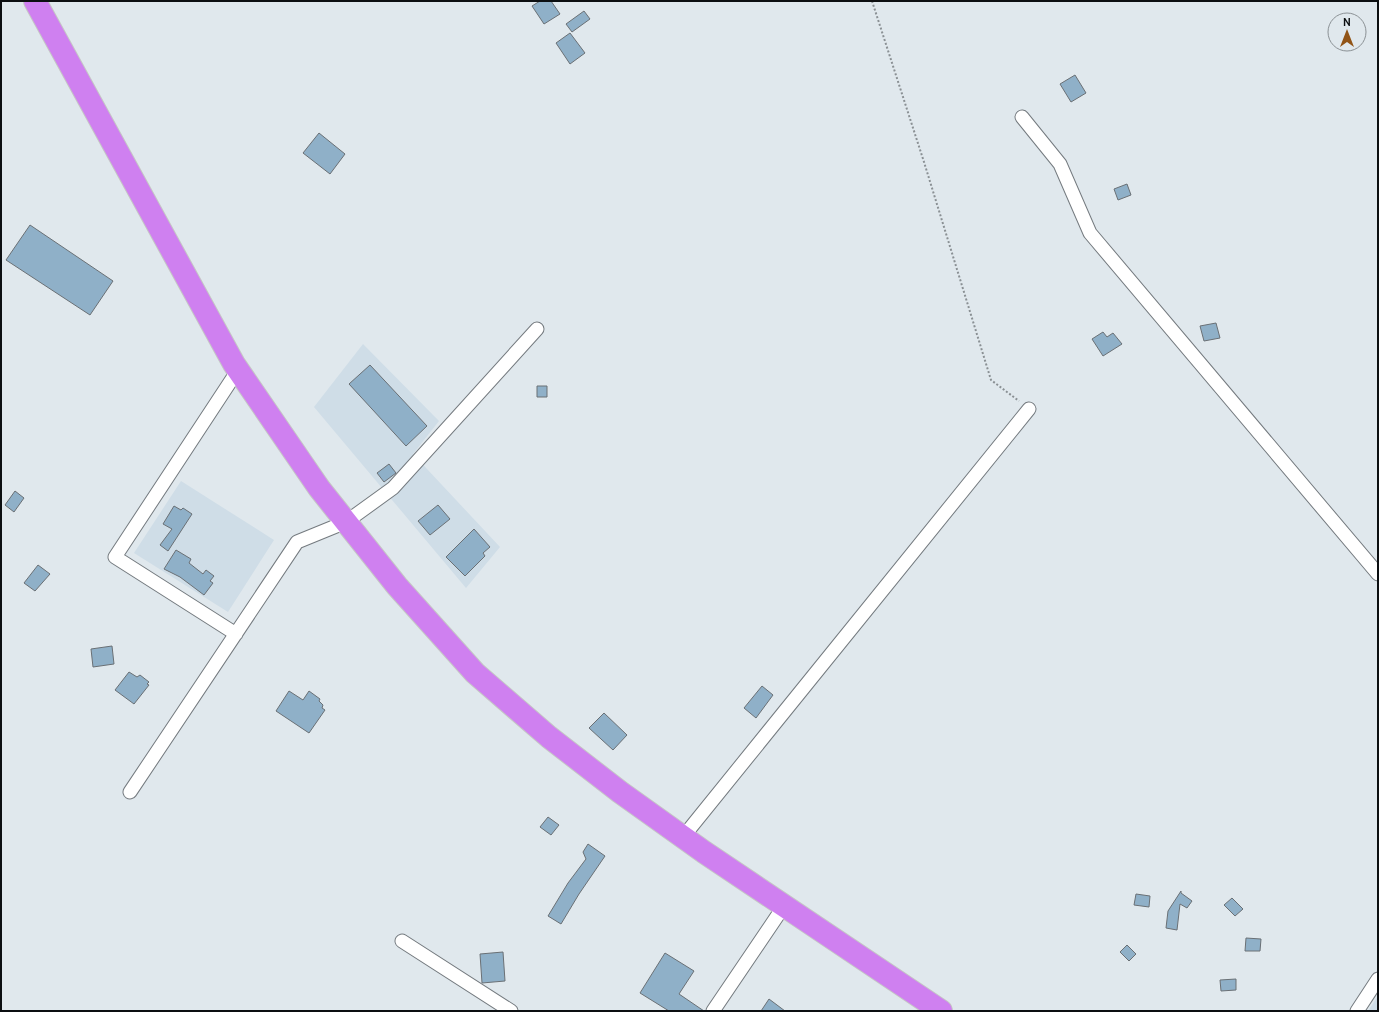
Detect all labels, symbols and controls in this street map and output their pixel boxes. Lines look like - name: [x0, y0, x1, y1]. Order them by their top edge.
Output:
- north arrow: [1327, 12, 1367, 52]
- text: N: [1343, 15, 1351, 29]

